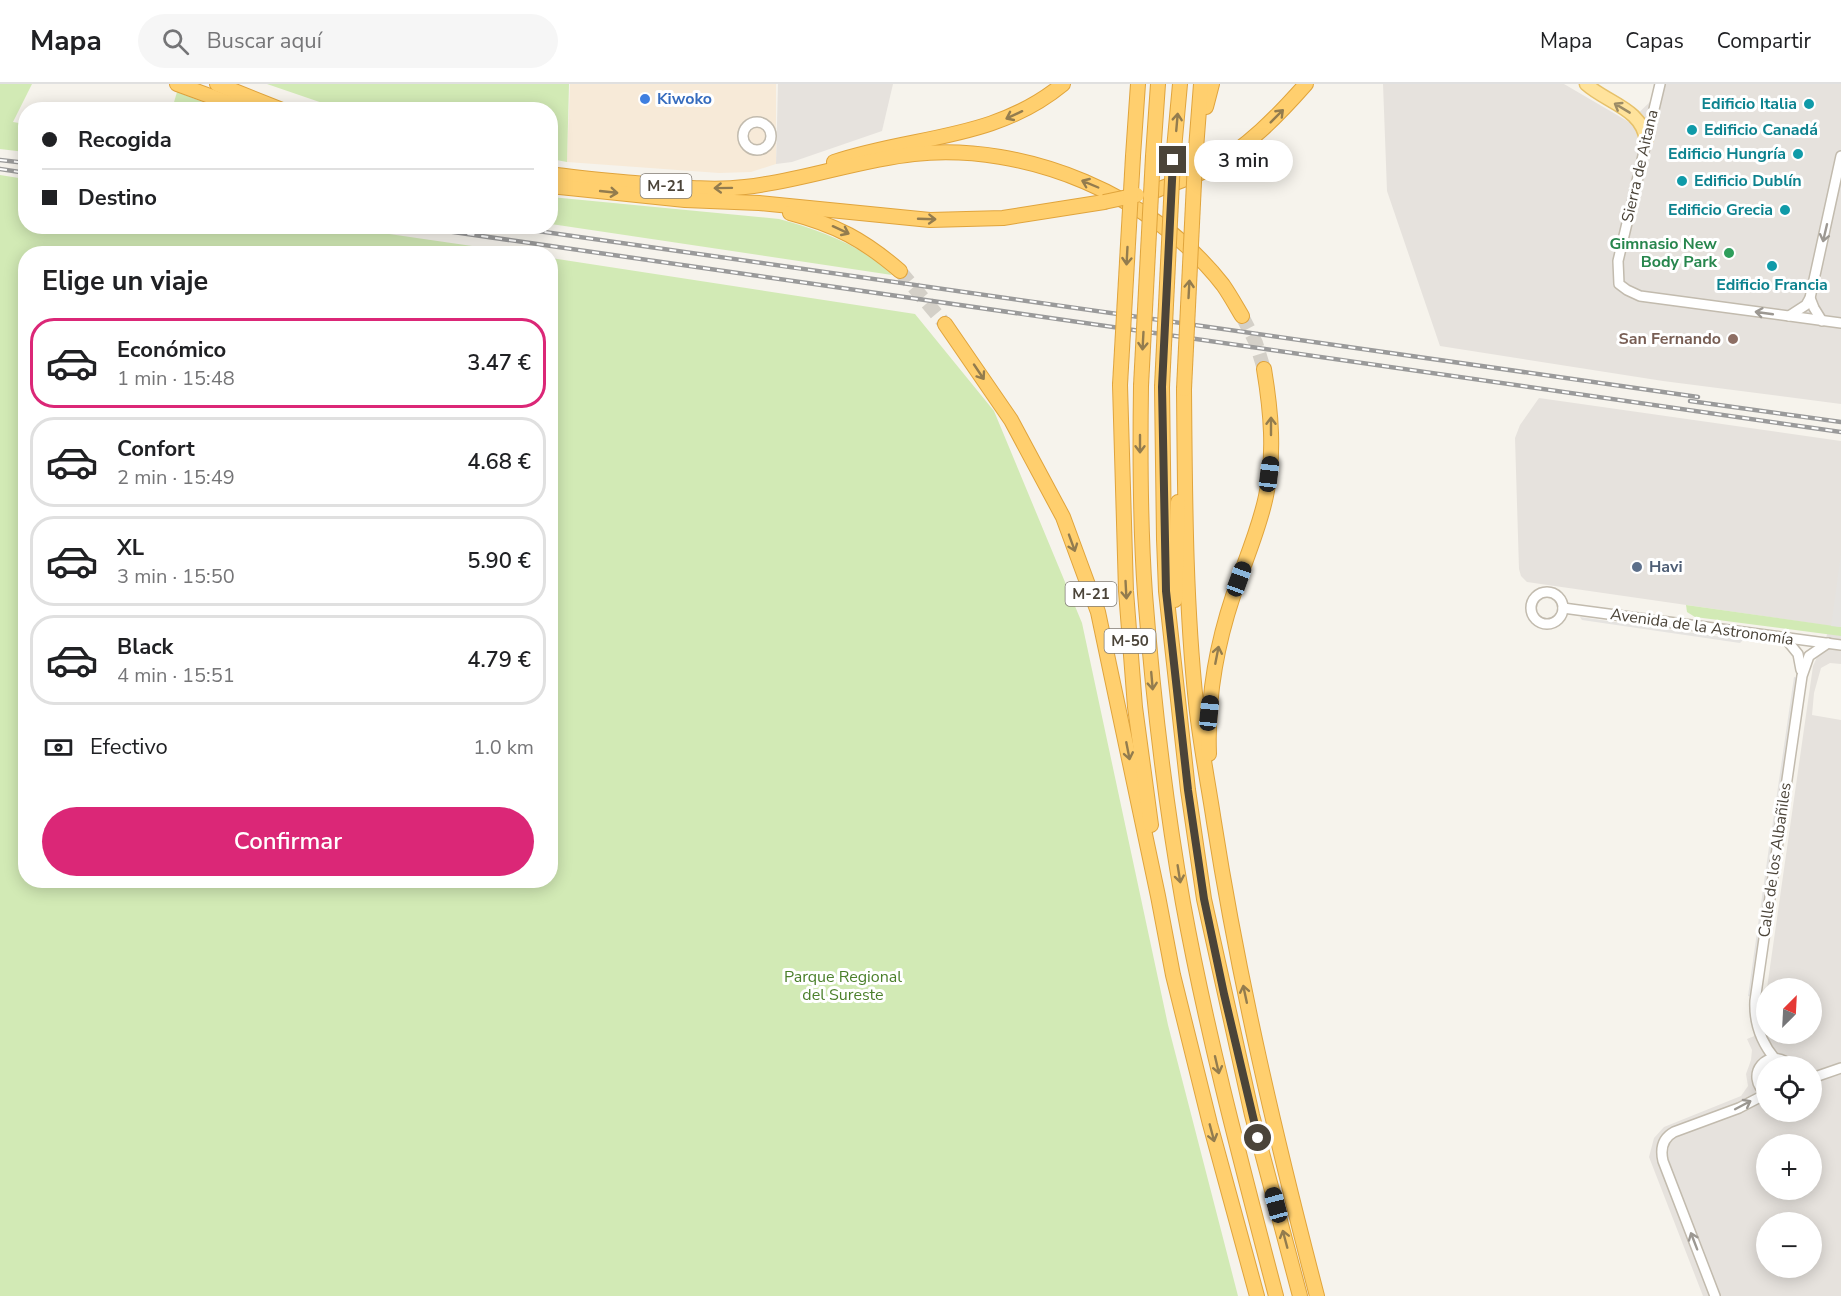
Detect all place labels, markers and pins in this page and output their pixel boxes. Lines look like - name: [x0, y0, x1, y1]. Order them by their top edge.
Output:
- place label: Kiwoko: [657, 88, 712, 110]
- marker: Kiwoko: [638, 92, 652, 106]
- place label: Edificio Italia: [1702, 93, 1797, 115]
- marker: Edificio Italia: [1802, 97, 1816, 111]
- place label: Edificio Canadá: [1704, 119, 1818, 141]
- marker: Edificio Canadá: [1685, 123, 1699, 137]
- place label: Edificio Hungría: [1668, 143, 1786, 165]
- marker: Edificio Hungría: [1791, 147, 1805, 161]
- place label: Edificio Dublín: [1694, 170, 1802, 192]
- marker: Edificio Dublín: [1675, 174, 1689, 188]
- place label: Edificio Grecia: [1668, 199, 1773, 221]
- marker: Edificio Grecia: [1778, 203, 1792, 217]
- place label: Gimnasio New Body Park: [1609, 233, 1717, 273]
- marker: Gimnasio New Body Park: [1722, 246, 1736, 260]
- marker: Edificio Francia: [1765, 259, 1779, 273]
- place label: Edificio Francia: [1716, 274, 1828, 296]
- place label: San Fernando: [1619, 328, 1721, 350]
- marker: San Fernando: [1726, 332, 1740, 346]
- place label: Havi: [1649, 556, 1683, 578]
- marker: Havi: [1630, 560, 1644, 574]

